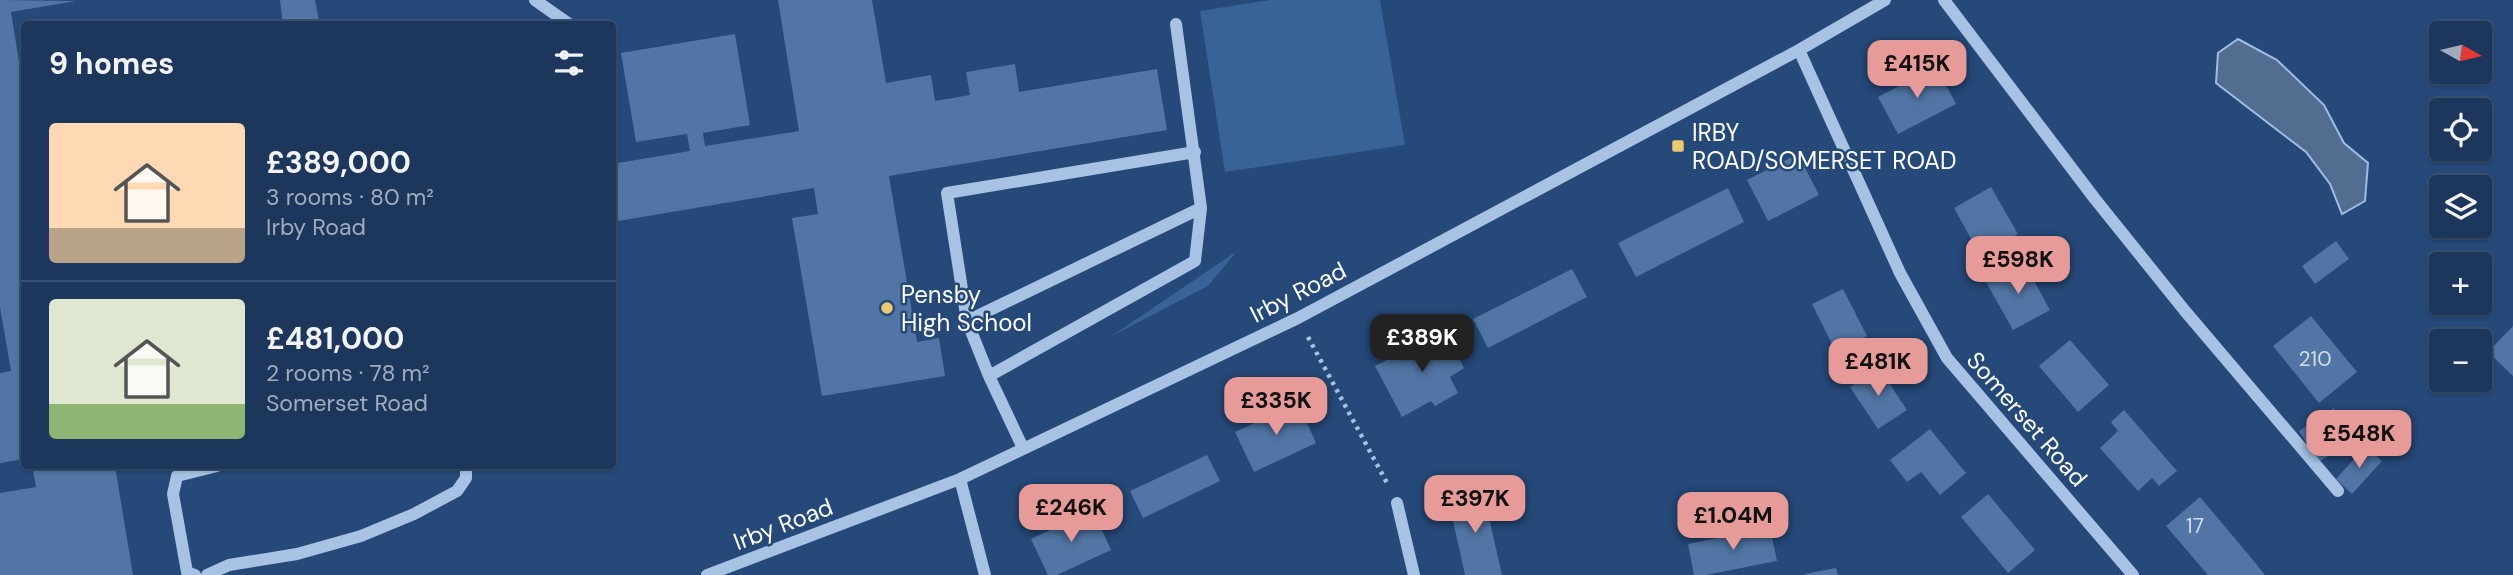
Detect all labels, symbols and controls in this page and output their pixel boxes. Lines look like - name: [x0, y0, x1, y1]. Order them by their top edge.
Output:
- north arrow: [2429, 21, 2492, 84]
- map controls: [2429, 21, 2492, 392]
- pin: £415K: [1868, 41, 1966, 100]
- text: 9 homes: [49, 44, 174, 83]
- icon: filters: [550, 44, 588, 82]
- text: £415K: [1883, 48, 1951, 78]
- button: locate: [2429, 98, 2492, 161]
- place label: IRBY ROAD/SOMERSET ROAD: [1692, 117, 1956, 176]
- marker: IRBY ROAD/SOMERSET ROAD: [1670, 138, 1686, 154]
- text: £389,000: [266, 143, 411, 182]
- icon: home: [105, 151, 189, 235]
- button: layers: [2429, 175, 2492, 238]
- text: 3 rooms · 80 m²: [266, 182, 434, 212]
- text: Irby Road: [266, 212, 366, 242]
- pin: £598K: [1969, 236, 2067, 296]
- text: £598K: [1982, 244, 2054, 274]
- button: +: [2429, 252, 2492, 315]
- street label: Irby Road: [1245, 255, 1351, 329]
- place label: Pensby High School: [901, 279, 1032, 338]
- marker: Pensby High School: [879, 300, 895, 316]
- pin: £389K: [1373, 314, 1471, 374]
- text: £481,000: [266, 319, 404, 358]
- text: £389K: [1386, 322, 1458, 352]
- icon: home: [105, 327, 189, 411]
- button: −: [2429, 329, 2492, 392]
- pin: £481K: [1829, 338, 1927, 398]
- street label: Somerset Road: [1960, 345, 2094, 493]
- house number: 210: [2298, 345, 2332, 373]
- text: £481K: [1845, 346, 1911, 376]
- text: 2 rooms · 78 m²: [266, 358, 430, 388]
- pin: £335K: [1227, 378, 1325, 437]
- text: £335K: [1240, 385, 1312, 415]
- text: Somerset Road: [266, 388, 428, 418]
- pin: £548K: [2310, 410, 2408, 470]
- text: £548K: [2322, 418, 2396, 448]
- pin: £397K: [1426, 476, 1524, 535]
- text: £397K: [1440, 483, 1510, 513]
- pin: £246K: [1022, 484, 1120, 544]
- street label: Irby Road: [729, 491, 837, 557]
- text: £246K: [1035, 492, 1107, 522]
- pin: £1.04M: [1676, 492, 1790, 552]
- text: £1.04M: [1693, 500, 1773, 530]
- house number: 17: [2186, 512, 2204, 540]

